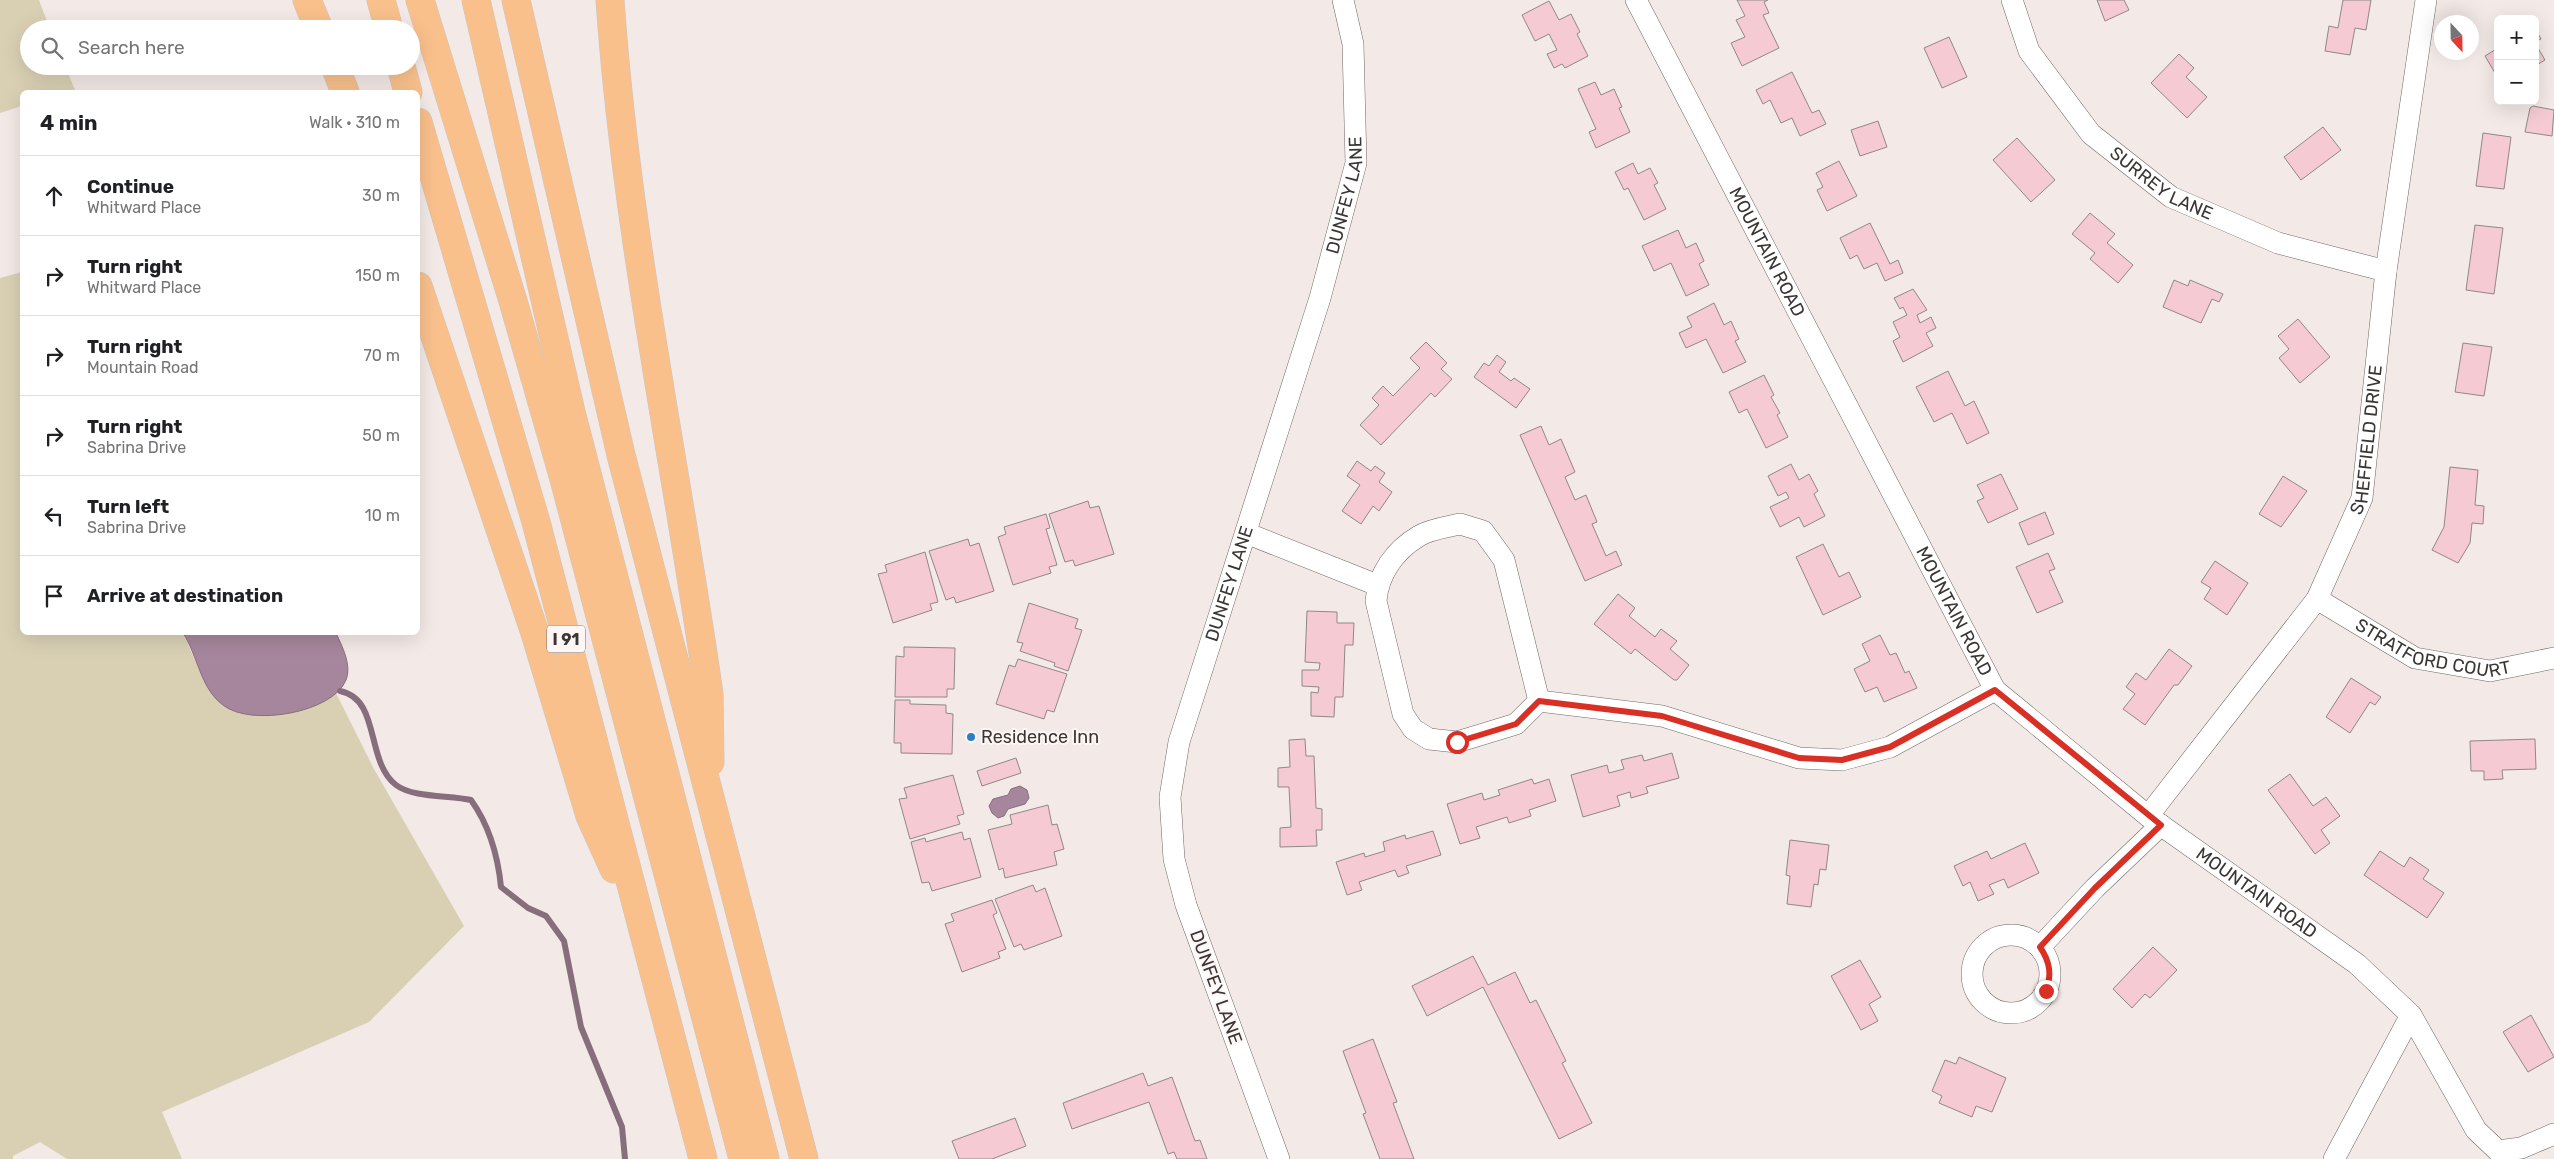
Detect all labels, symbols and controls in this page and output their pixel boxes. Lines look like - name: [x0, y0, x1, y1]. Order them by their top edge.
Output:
- north arrow: [2434, 15, 2479, 60]
- map controls: [2494, 15, 2539, 105]
- button: +: [2494, 15, 2539, 60]
- search box: [20, 20, 420, 75]
- icon: search: [38, 34, 66, 62]
- text: Search here: [78, 36, 185, 59]
- button: −: [2494, 60, 2539, 105]
- text: 4 min: [40, 110, 98, 135]
- text: Walk · 310 m: [309, 113, 400, 132]
- street label: DUNFEY LANE: [1321, 136, 1367, 256]
- street label: SURREY LANE: [2105, 142, 2216, 225]
- text: Continue: [87, 175, 174, 198]
- icon: ahead: [40, 182, 68, 210]
- street label: MOUNTAIN ROAD: [1724, 184, 1810, 320]
- text: 30 m: [362, 186, 400, 205]
- text: Whitward Place: [87, 198, 201, 217]
- text: Turn right: [87, 255, 182, 278]
- icon: right: [40, 262, 68, 290]
- text: 150 m: [355, 266, 400, 285]
- text: Whitward Place: [87, 278, 201, 297]
- text: Turn right: [87, 335, 182, 358]
- icon: right: [40, 342, 68, 370]
- text: 70 m: [363, 346, 400, 365]
- text: Mountain Road: [87, 358, 199, 377]
- street label: SHEFFIELD DRIVE: [2345, 364, 2387, 518]
- text: Turn right: [87, 415, 182, 438]
- icon: right: [40, 422, 68, 450]
- text: 50 m: [362, 426, 400, 445]
- text: Sabrina Drive: [87, 438, 186, 457]
- text: Turn left: [87, 495, 169, 518]
- icon: left: [40, 502, 68, 530]
- text: 10 m: [365, 506, 400, 525]
- text: Sabrina Drive: [87, 518, 186, 537]
- street label: DUNFEY LANE: [1201, 523, 1258, 644]
- street label: MOUNTAIN ROAD: [1911, 543, 1997, 680]
- icon: arrive: [40, 582, 68, 610]
- text: Arrive at destination: [87, 584, 283, 607]
- street label: STRATFORD COURT: [2351, 614, 2513, 682]
- road number: I 91: [547, 626, 585, 652]
- place label: Residence Inn: [981, 726, 1099, 748]
- marker: Residence Inn: [965, 731, 977, 743]
- route start: [1446, 731, 1469, 754]
- street label: MOUNTAIN ROAD: [2192, 843, 2321, 943]
- street label: DUNFEY LANE: [1185, 927, 1247, 1047]
- route end: [2035, 980, 2058, 1003]

